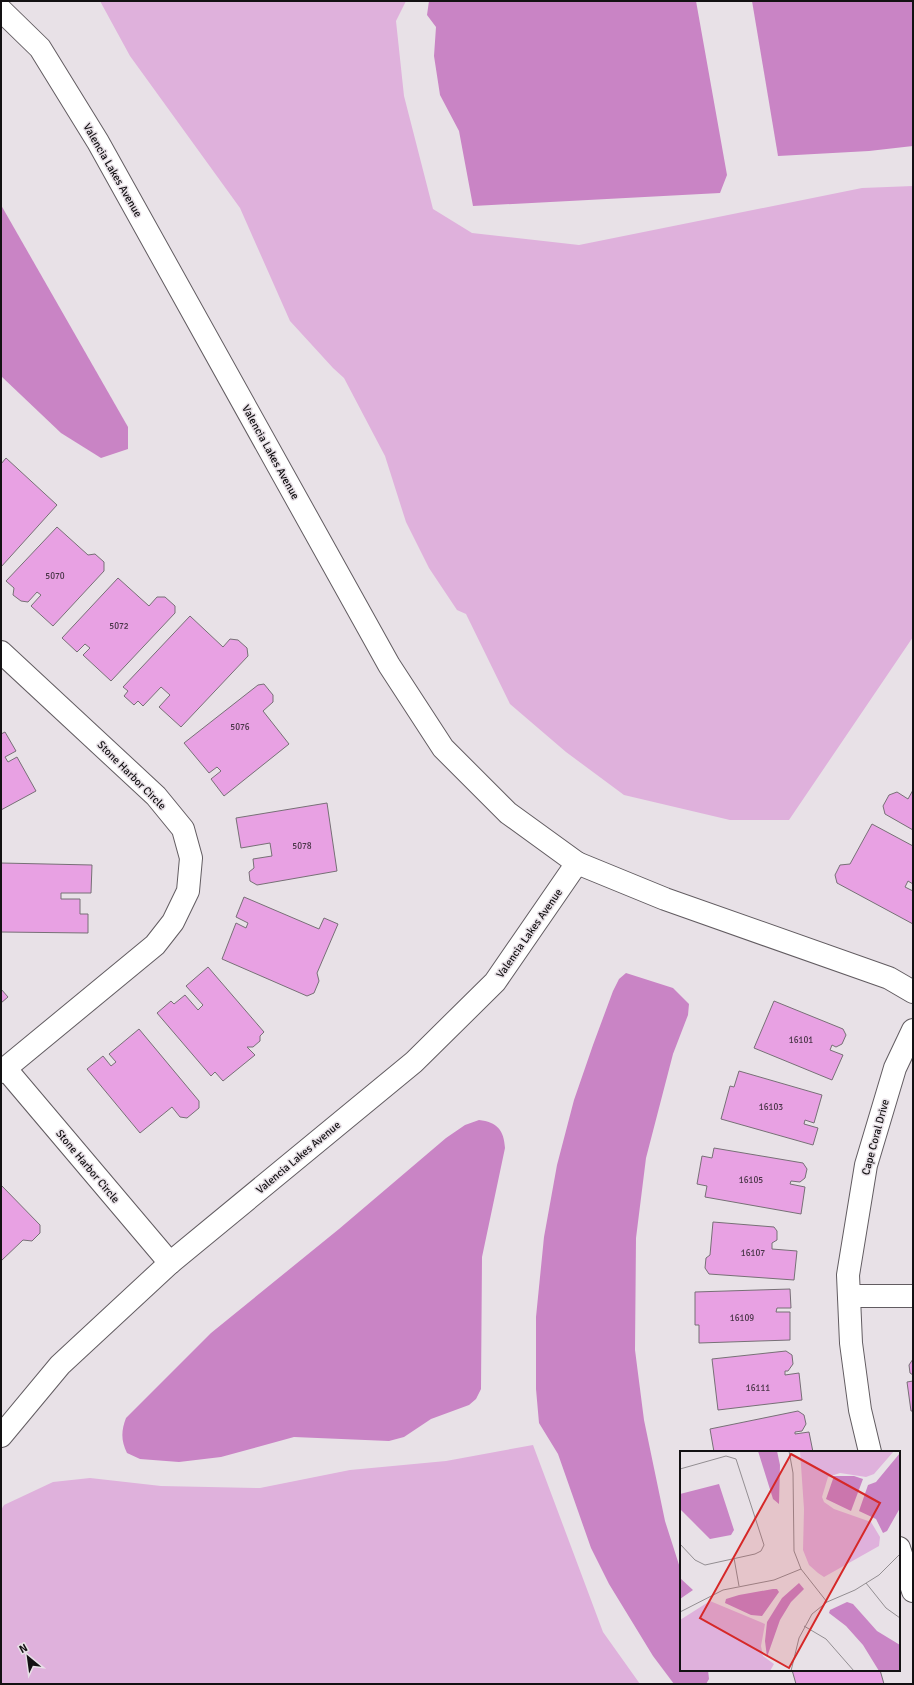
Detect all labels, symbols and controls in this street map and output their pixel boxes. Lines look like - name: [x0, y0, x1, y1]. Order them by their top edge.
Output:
- street label: Valencia Lakes Avenue: [80, 121, 145, 219]
- street label: Valencia Lakes Avenue: [239, 403, 302, 502]
- house number: 5070: [45, 571, 65, 582]
- house number: 5072: [109, 621, 129, 632]
- house number: 5076: [230, 722, 250, 733]
- street label: Stone Harbor Circle: [95, 738, 169, 812]
- house number: 5078: [292, 841, 312, 852]
- street label: Valencia Lakes Avenue: [494, 886, 565, 980]
- house number: 16101: [789, 1035, 813, 1046]
- street label: Cape Coral Drive: [859, 1098, 892, 1176]
- house number: 16103: [759, 1102, 783, 1113]
- street label: Valencia Lakes Avenue: [254, 1118, 343, 1196]
- street label: Stone Harbor Circle: [53, 1127, 122, 1206]
- house number: 16105: [739, 1175, 763, 1186]
- house number: 16107: [741, 1248, 765, 1259]
- house number: 16109: [730, 1313, 754, 1324]
- house number: 16111: [746, 1383, 770, 1394]
- inset map: [680, 1451, 900, 1671]
- north arrow: [8, 1637, 48, 1677]
- text: N: [17, 1641, 30, 1656]

